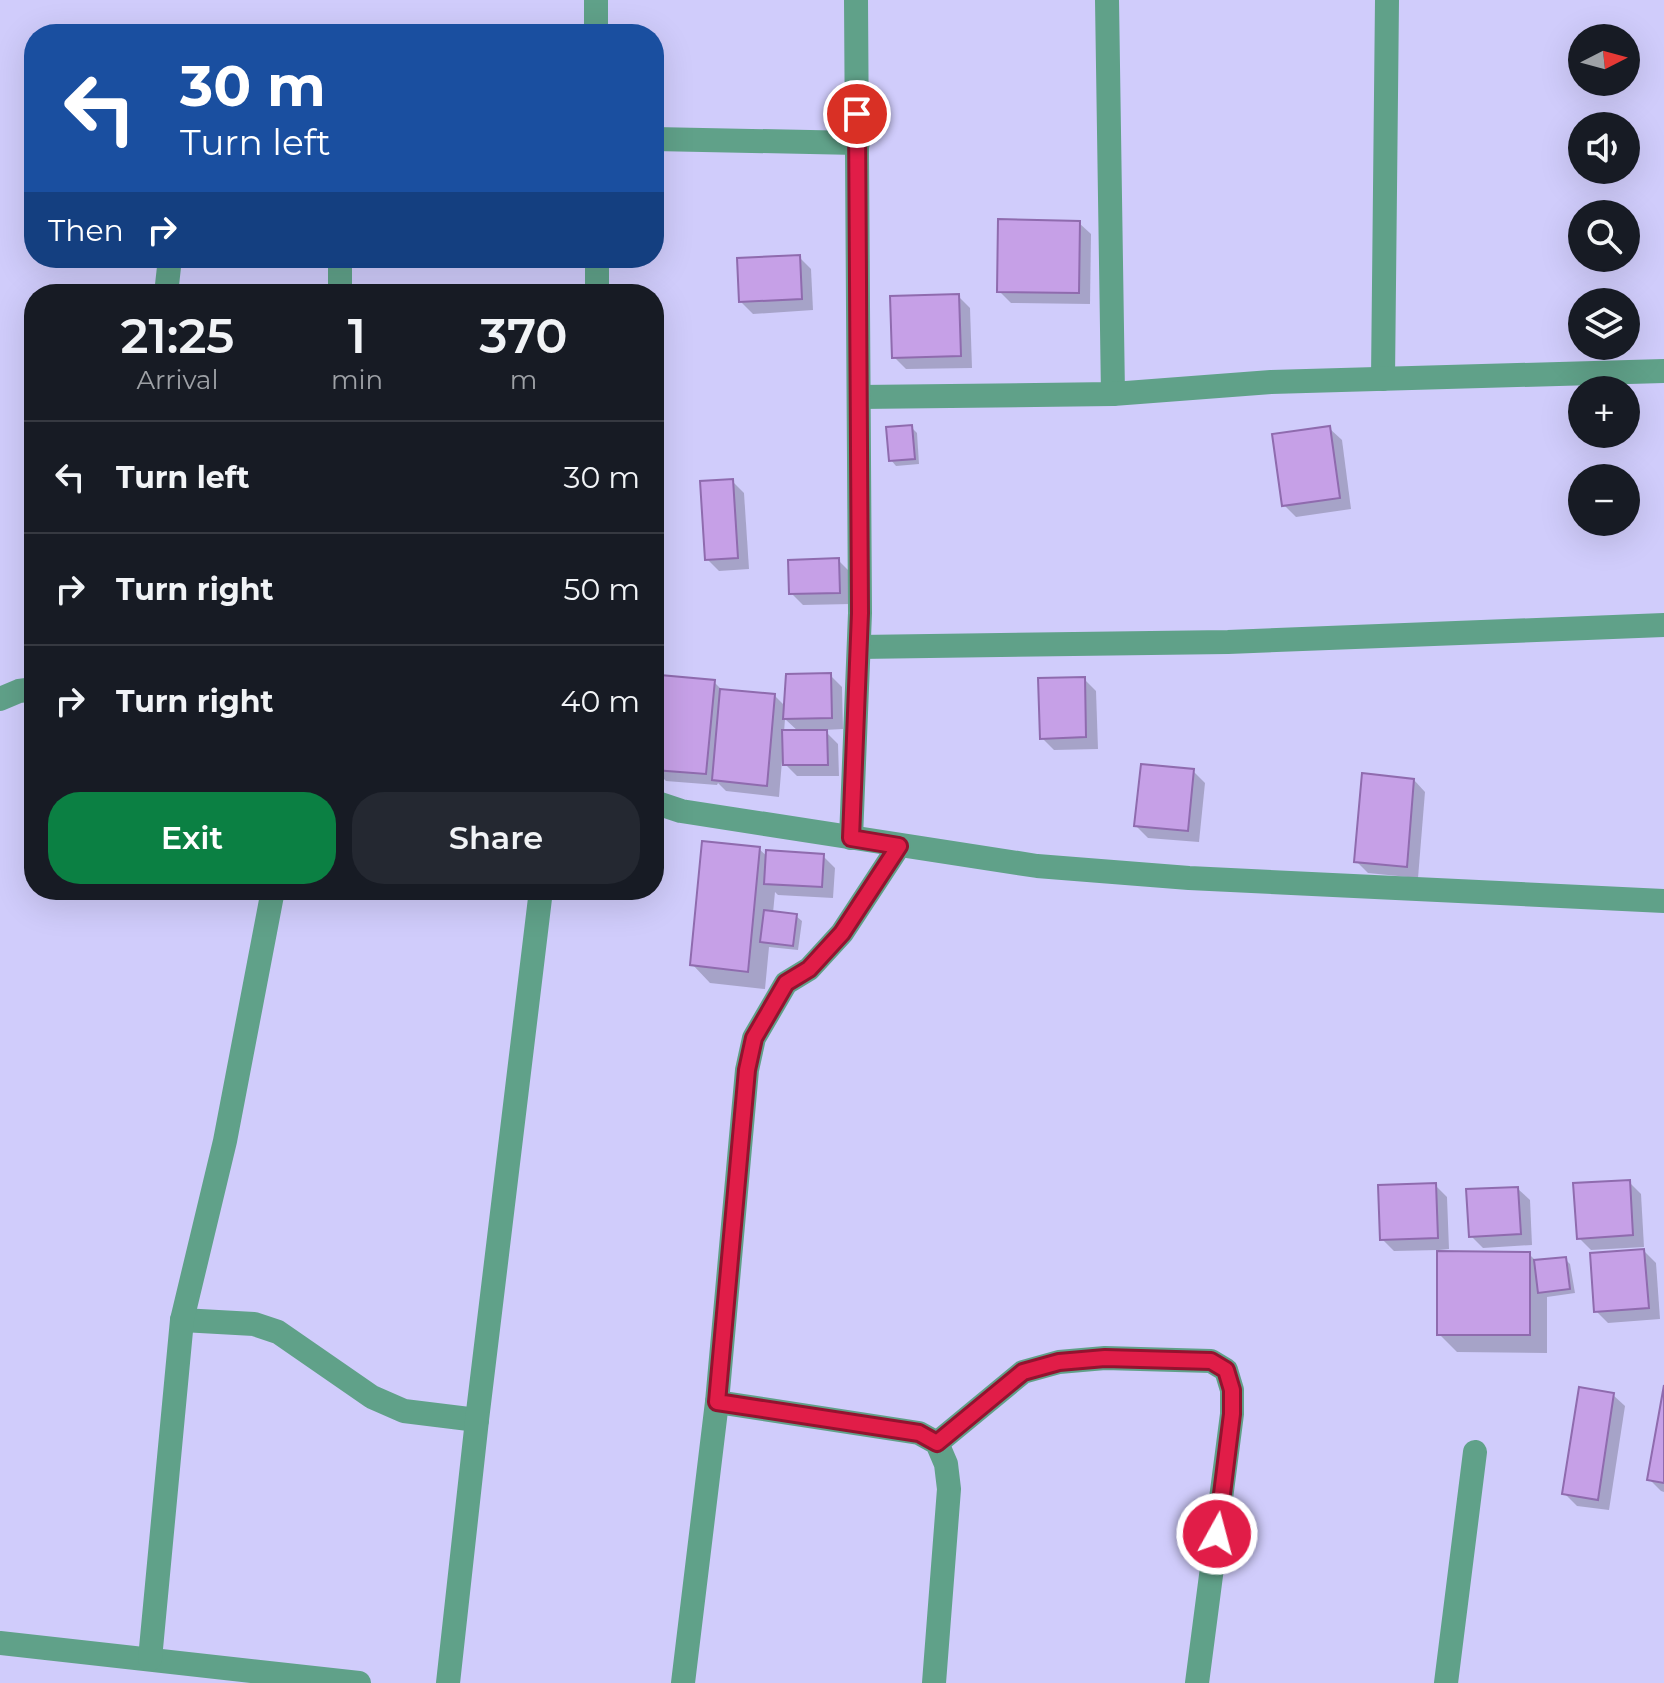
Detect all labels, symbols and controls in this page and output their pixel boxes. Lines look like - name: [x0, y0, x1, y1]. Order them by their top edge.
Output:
- north arrow: [1568, 24, 1640, 96]
- map controls: [1568, 24, 1640, 536]
- text: 30 m: [180, 52, 326, 120]
- icon: left: [48, 56, 152, 160]
- pin: [823, 80, 891, 148]
- icon: arrive: [835, 92, 879, 136]
- button: sound: [1568, 112, 1640, 184]
- text: Turn left: [180, 120, 331, 164]
- button: search: [1568, 200, 1640, 272]
- icon: right: [140, 208, 184, 252]
- text: Then: [48, 212, 124, 249]
- button: layers: [1568, 288, 1640, 360]
- text: 21:25: [120, 307, 234, 365]
- text: 1: [348, 307, 366, 365]
- text: 370: [480, 307, 568, 365]
- text: Arrival: [136, 364, 218, 396]
- text: min: [331, 364, 383, 396]
- text: m: [510, 364, 537, 396]
- button: +: [1568, 376, 1640, 448]
- icon: left: [48, 455, 92, 499]
- text: Turn left: [116, 459, 249, 496]
- text: 30 m: [564, 459, 640, 496]
- button: −: [1568, 464, 1640, 536]
- icon: right: [48, 567, 92, 611]
- text: Turn right: [116, 571, 273, 608]
- text: 50 m: [563, 571, 640, 608]
- icon: right: [48, 679, 92, 723]
- text: Turn right: [116, 683, 273, 720]
- text: 40 m: [561, 683, 640, 720]
- button: Exit: [48, 792, 336, 884]
- button: Share: [352, 792, 640, 884]
- position arrow: [1175, 1492, 1259, 1576]

